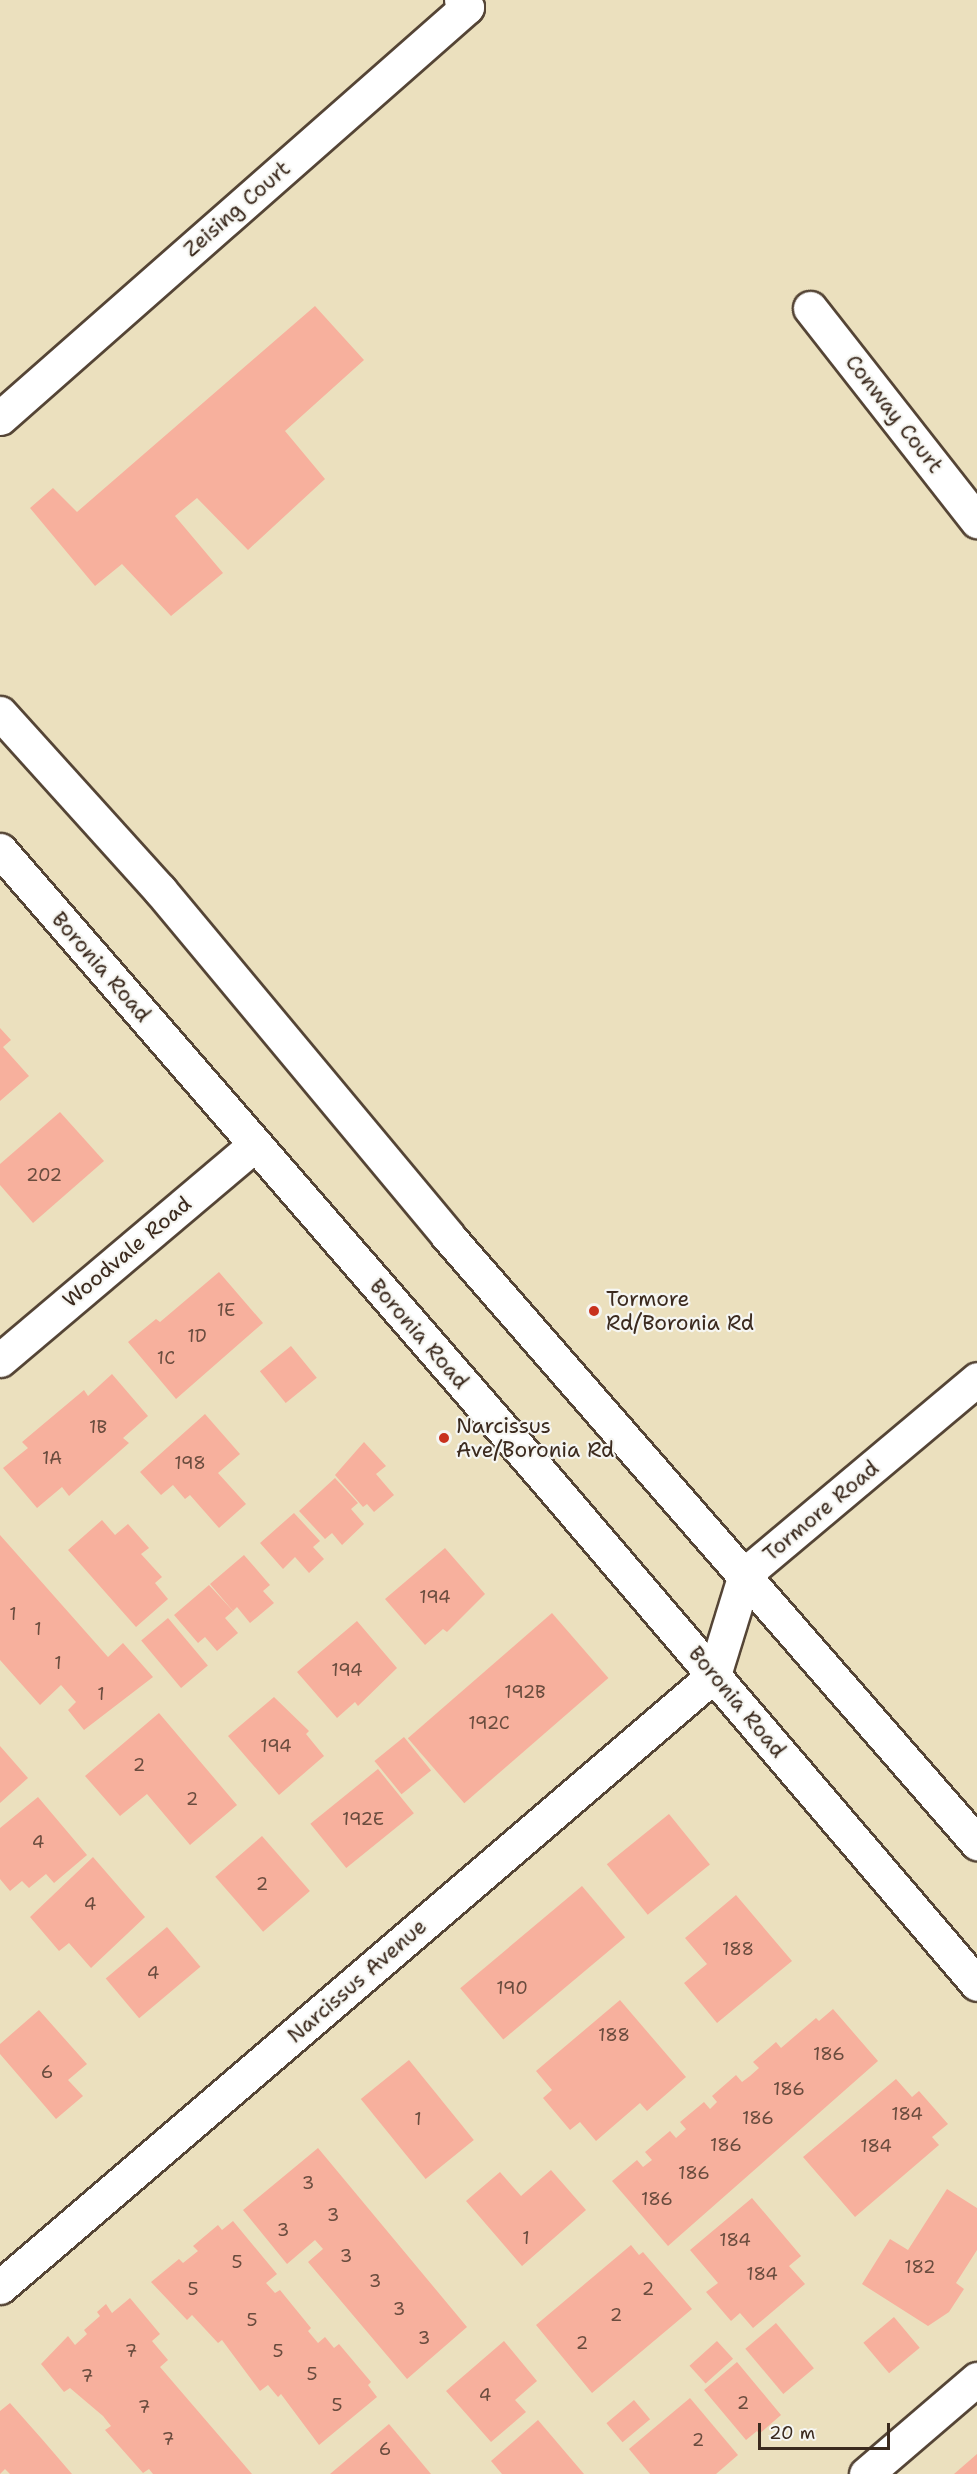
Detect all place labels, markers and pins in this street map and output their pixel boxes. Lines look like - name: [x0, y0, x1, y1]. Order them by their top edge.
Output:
- place label: Tormore Rd/Boronia Rd: [606, 1286, 754, 1336]
- marker: Tormore Rd/Boronia Rd: [587, 1304, 601, 1318]
- place label: Narcissus Ave/Boronia Rd: [456, 1413, 614, 1463]
- marker: Narcissus Ave/Boronia Rd: [437, 1431, 451, 1445]

